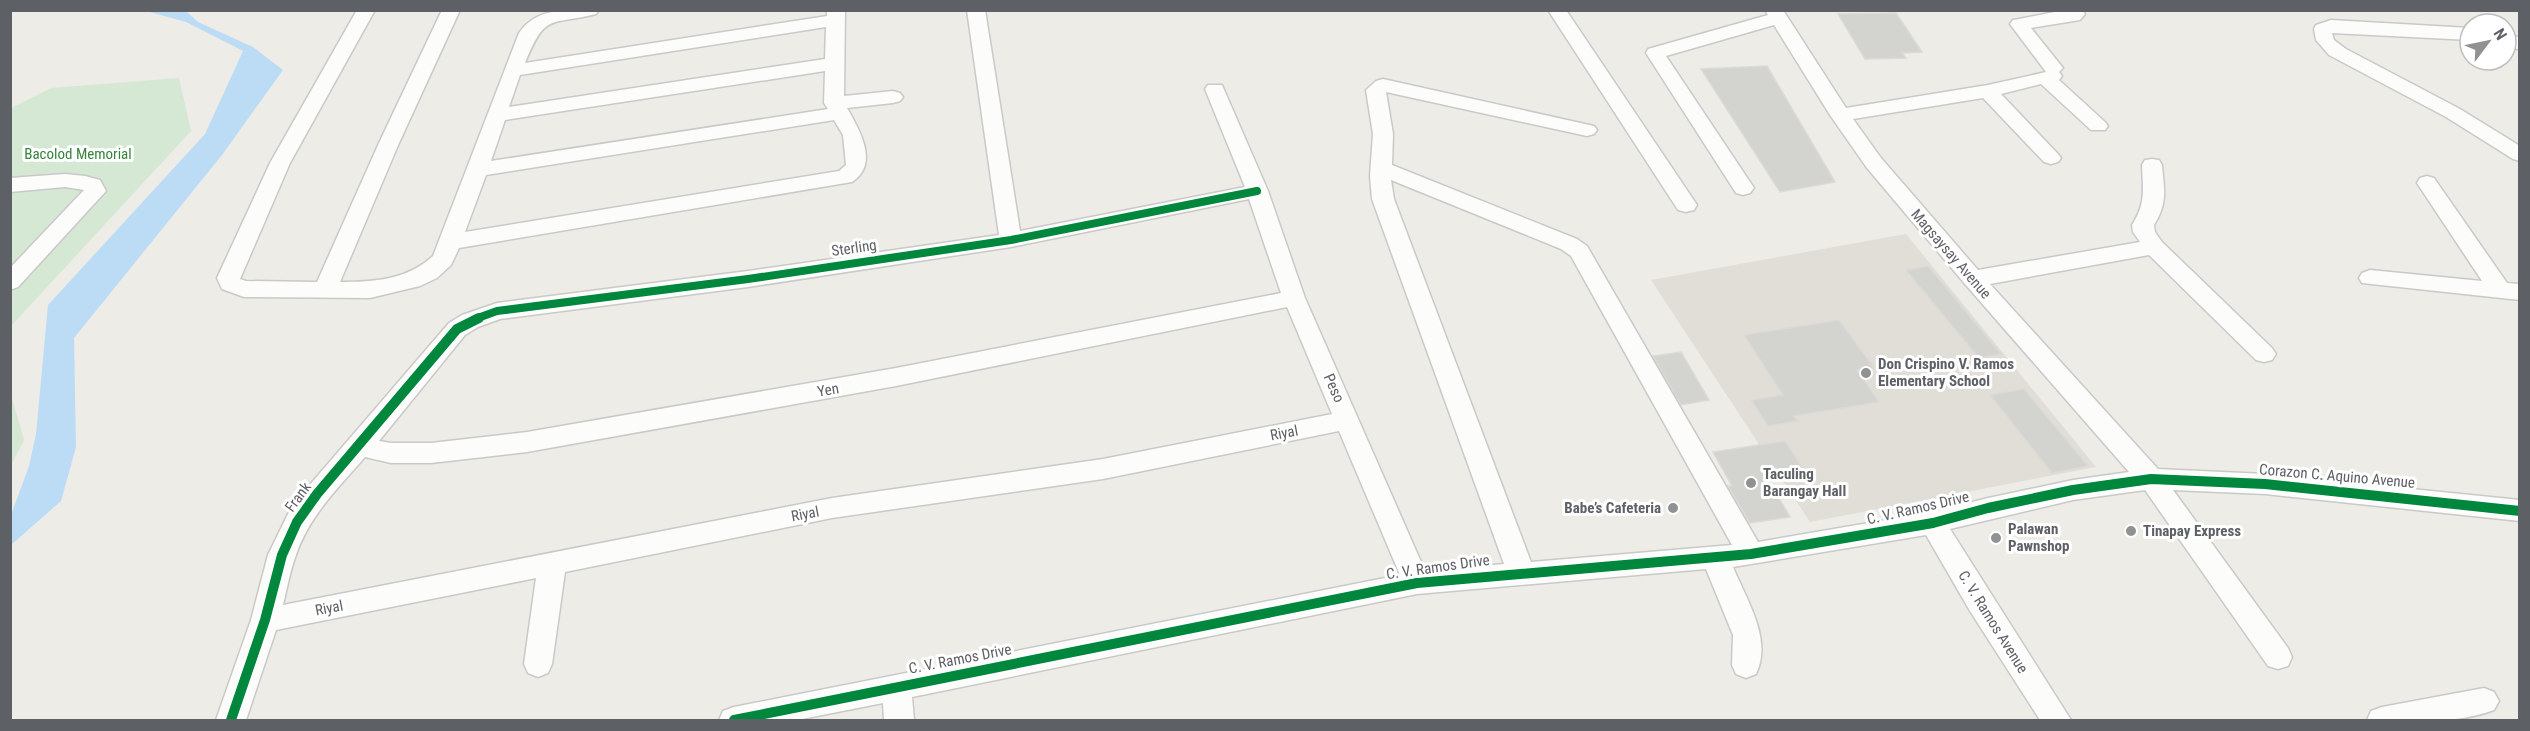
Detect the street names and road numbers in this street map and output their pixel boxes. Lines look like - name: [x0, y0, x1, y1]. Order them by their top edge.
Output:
- street label: Magsaysay Avenue: [1907, 206, 1995, 302]
- street label: Sterling: [830, 236, 878, 260]
- street label: Peso: [1320, 371, 1348, 405]
- street label: Yen: [816, 379, 840, 401]
- street label: Riyal: [1268, 421, 1300, 445]
- street label: Corazon C. Aquino Avenue: [2258, 460, 2416, 492]
- street label: Frank: [281, 478, 315, 515]
- street label: C. V. Ramos Drive: [1865, 488, 1971, 528]
- street label: Riyal: [789, 502, 821, 526]
- street label: C. V. Ramos Drive: [1385, 551, 1491, 583]
- street label: C. V. Ramos Avenue: [1954, 567, 2032, 677]
- street label: Riyal: [313, 596, 345, 620]
- street label: C. V. Ramos Drive: [907, 640, 1013, 678]

